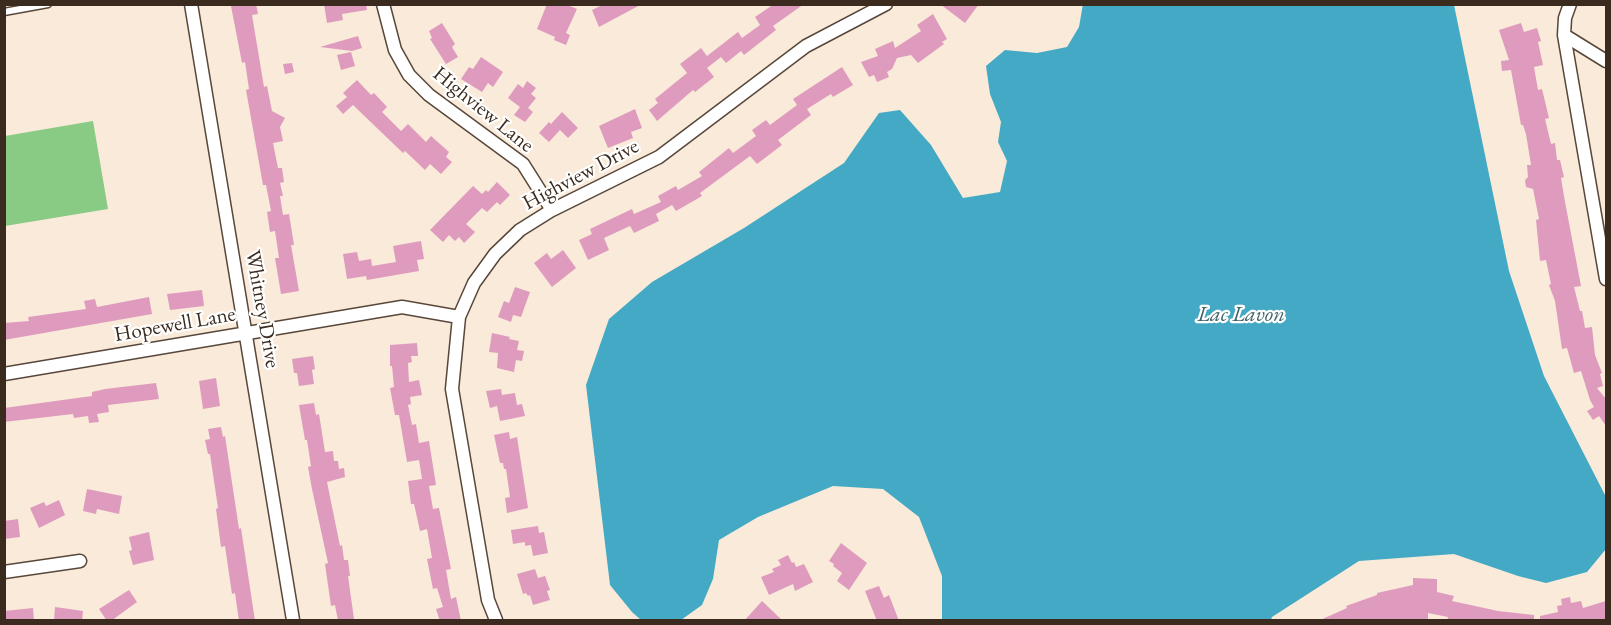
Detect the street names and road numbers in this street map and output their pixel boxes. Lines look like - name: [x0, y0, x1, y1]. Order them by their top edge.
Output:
- street label: Highview Lane: [427, 62, 539, 158]
- street label: Highview Drive: [519, 134, 643, 216]
- street label: Whitney Drive: [239, 248, 285, 370]
- street label: Hopewell Lane: [112, 302, 238, 348]

